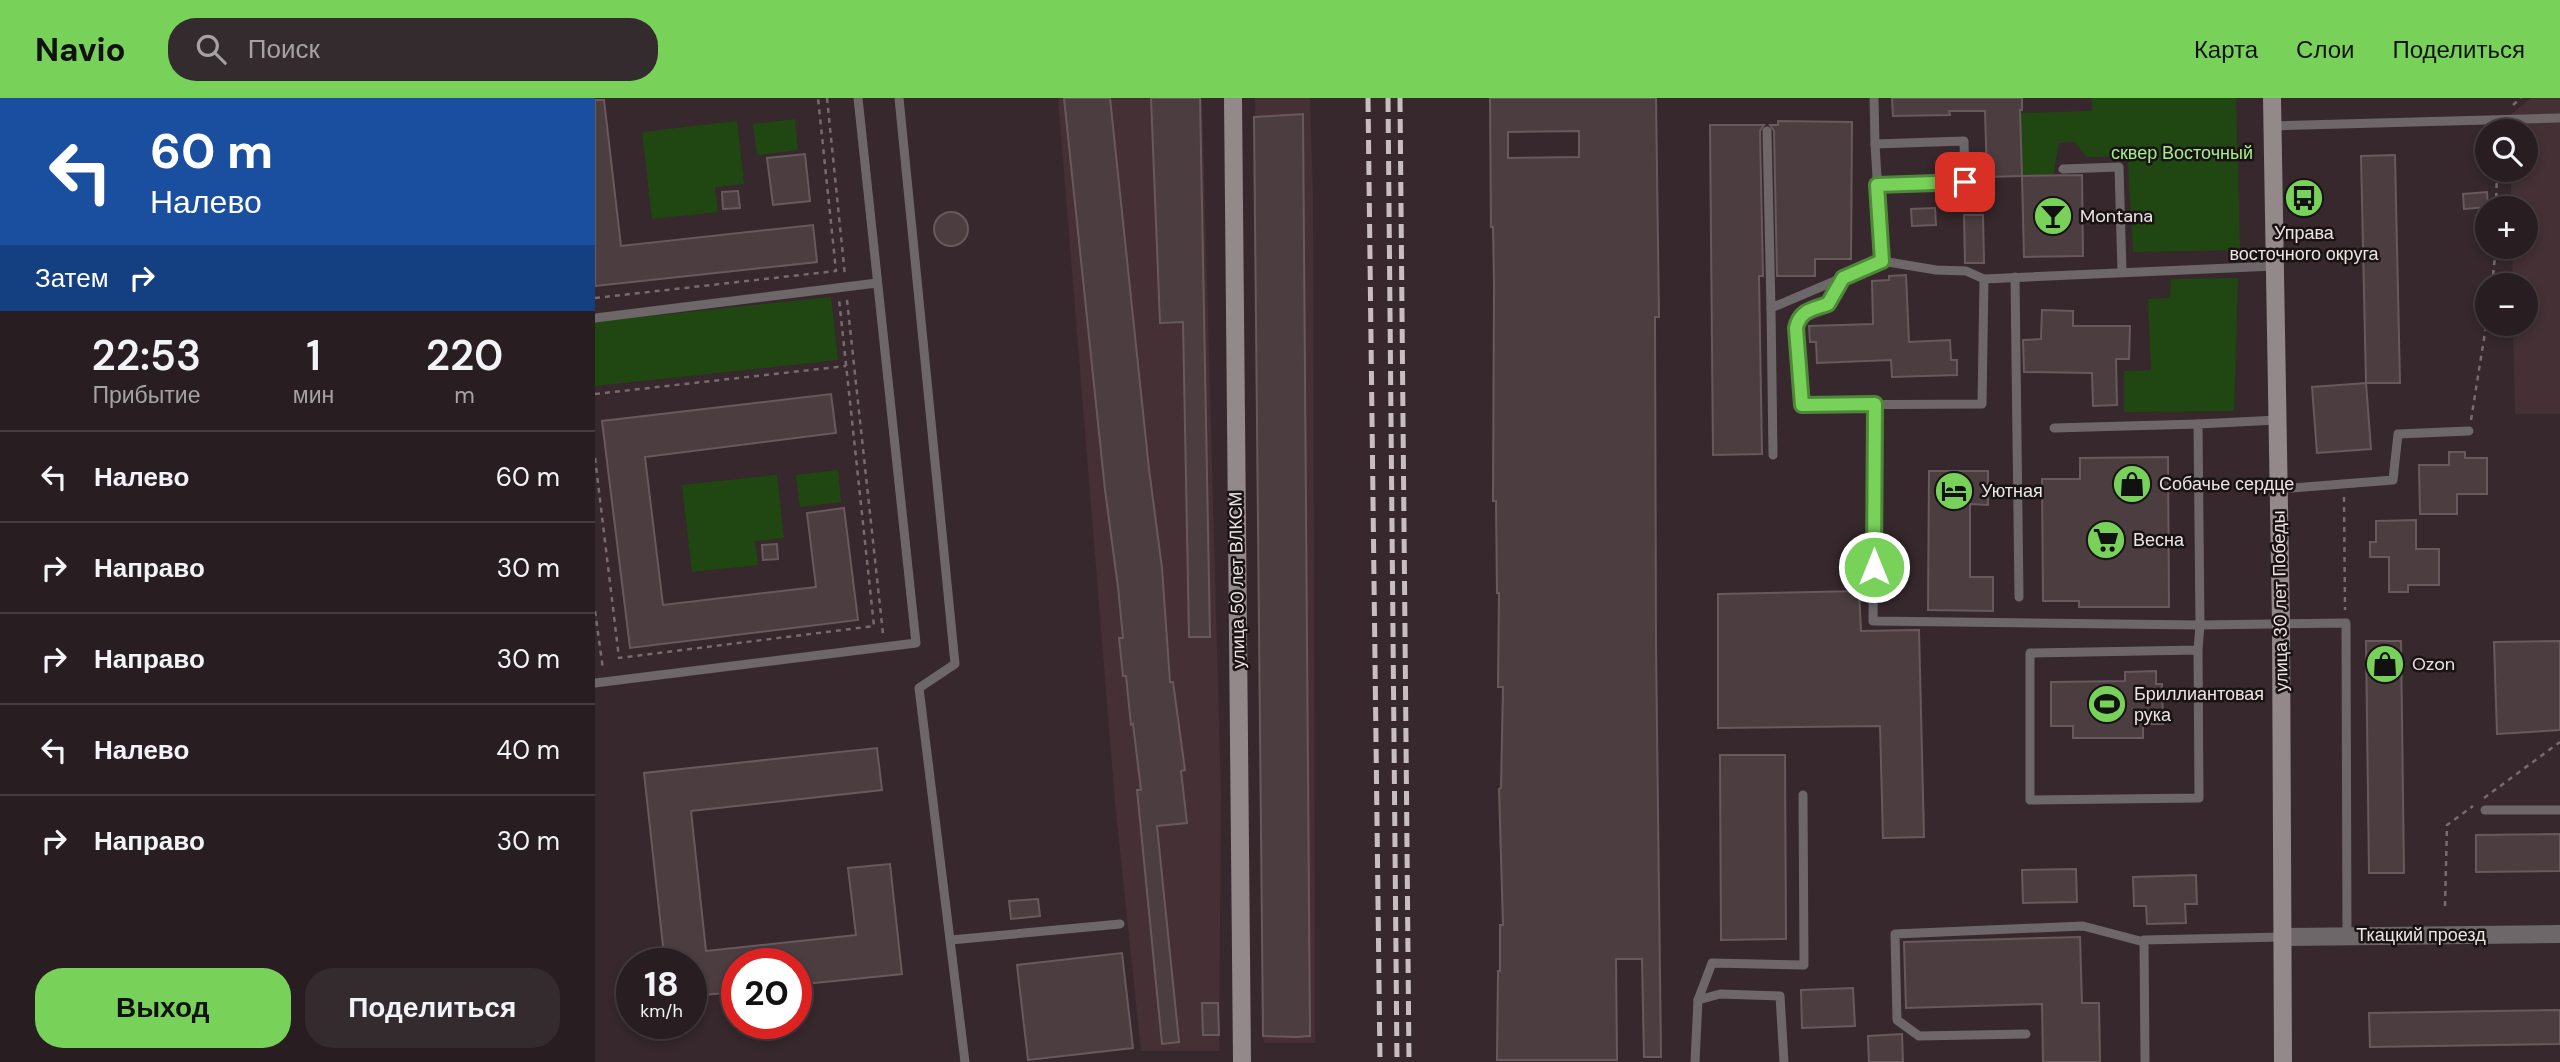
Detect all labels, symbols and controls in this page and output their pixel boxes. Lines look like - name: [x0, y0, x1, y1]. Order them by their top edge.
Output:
- search box: [168, 18, 658, 81]
- text: Navio: [35, 28, 126, 71]
- icon: search: [192, 30, 230, 68]
- text: Поиск: [248, 32, 320, 66]
- text: Карта: [2194, 34, 2258, 65]
- text: Слои: [2296, 34, 2354, 65]
- text: Поделиться: [2392, 34, 2525, 65]
- text: 60 m: [150, 119, 273, 183]
- map controls: [2475, 119, 2538, 336]
- button: search: [2475, 119, 2538, 182]
- icon: left: [35, 126, 126, 217]
- park label: сквер Восточный: [2111, 141, 2253, 165]
- pin: [1935, 152, 1995, 212]
- icon: arrive: [1946, 163, 1984, 201]
- bus stop icon: Управа восточного округа: [2283, 177, 2325, 219]
- text: Налево: [150, 181, 262, 223]
- bar icon: Montana: [2032, 195, 2074, 237]
- button: +: [2475, 196, 2538, 259]
- place label: Montana: [2080, 204, 2153, 228]
- place label: Управа восточного округа: [2229, 221, 2380, 266]
- icon: right: [123, 259, 161, 297]
- text: Затем: [35, 261, 109, 295]
- button: −: [2475, 273, 2538, 336]
- text: 22:53: [92, 328, 201, 383]
- text: 1: [306, 328, 321, 383]
- text: 220: [426, 328, 503, 383]
- text: Прибытие: [92, 380, 200, 410]
- text: мин: [293, 380, 334, 410]
- text: m: [454, 380, 475, 410]
- icon: left: [35, 458, 73, 496]
- text: Налево: [94, 460, 189, 494]
- text: 60 m: [496, 460, 560, 494]
- shop icon: Собачье сердце: [2111, 463, 2153, 505]
- hotel icon: Уютная: [1933, 470, 1975, 512]
- place label: Собачье сердце: [2159, 472, 2294, 496]
- place label: Уютная: [1981, 479, 2043, 503]
- street label: улица 50 лет ВЛКСМ: [1223, 491, 1251, 669]
- street label: улица 30 лет Победы: [2266, 510, 2294, 692]
- supermarket icon: Весна: [2085, 519, 2127, 561]
- place label: Весна: [2133, 528, 2185, 552]
- position arrow: [1837, 530, 1911, 604]
- icon: right: [35, 549, 73, 587]
- text: Направо: [94, 551, 205, 585]
- text: 30 m: [497, 551, 560, 585]
- icon: right: [35, 640, 73, 678]
- text: Направо: [94, 642, 205, 676]
- text: 30 m: [497, 642, 560, 676]
- shop icon: Ozon: [2364, 643, 2406, 685]
- place label: Ozon: [2412, 652, 2455, 676]
- place label: Бриллиантовая рука: [2134, 682, 2264, 727]
- sports icon: Бриллиантовая рука: [2086, 683, 2128, 725]
- icon: left: [35, 731, 73, 769]
- text: Налево: [94, 733, 189, 767]
- text: 40 m: [496, 733, 560, 767]
- icon: right: [35, 822, 73, 860]
- text: Направо: [94, 824, 205, 858]
- text: 30 m: [497, 824, 560, 858]
- street label: Ткацкий проезд: [2356, 923, 2486, 947]
- speed limit sign: 20: [721, 948, 812, 1039]
- text: 18: [644, 961, 679, 1007]
- button: Выход: [35, 968, 291, 1048]
- button: Поделиться: [305, 968, 560, 1048]
- text: km/h: [640, 999, 683, 1023]

